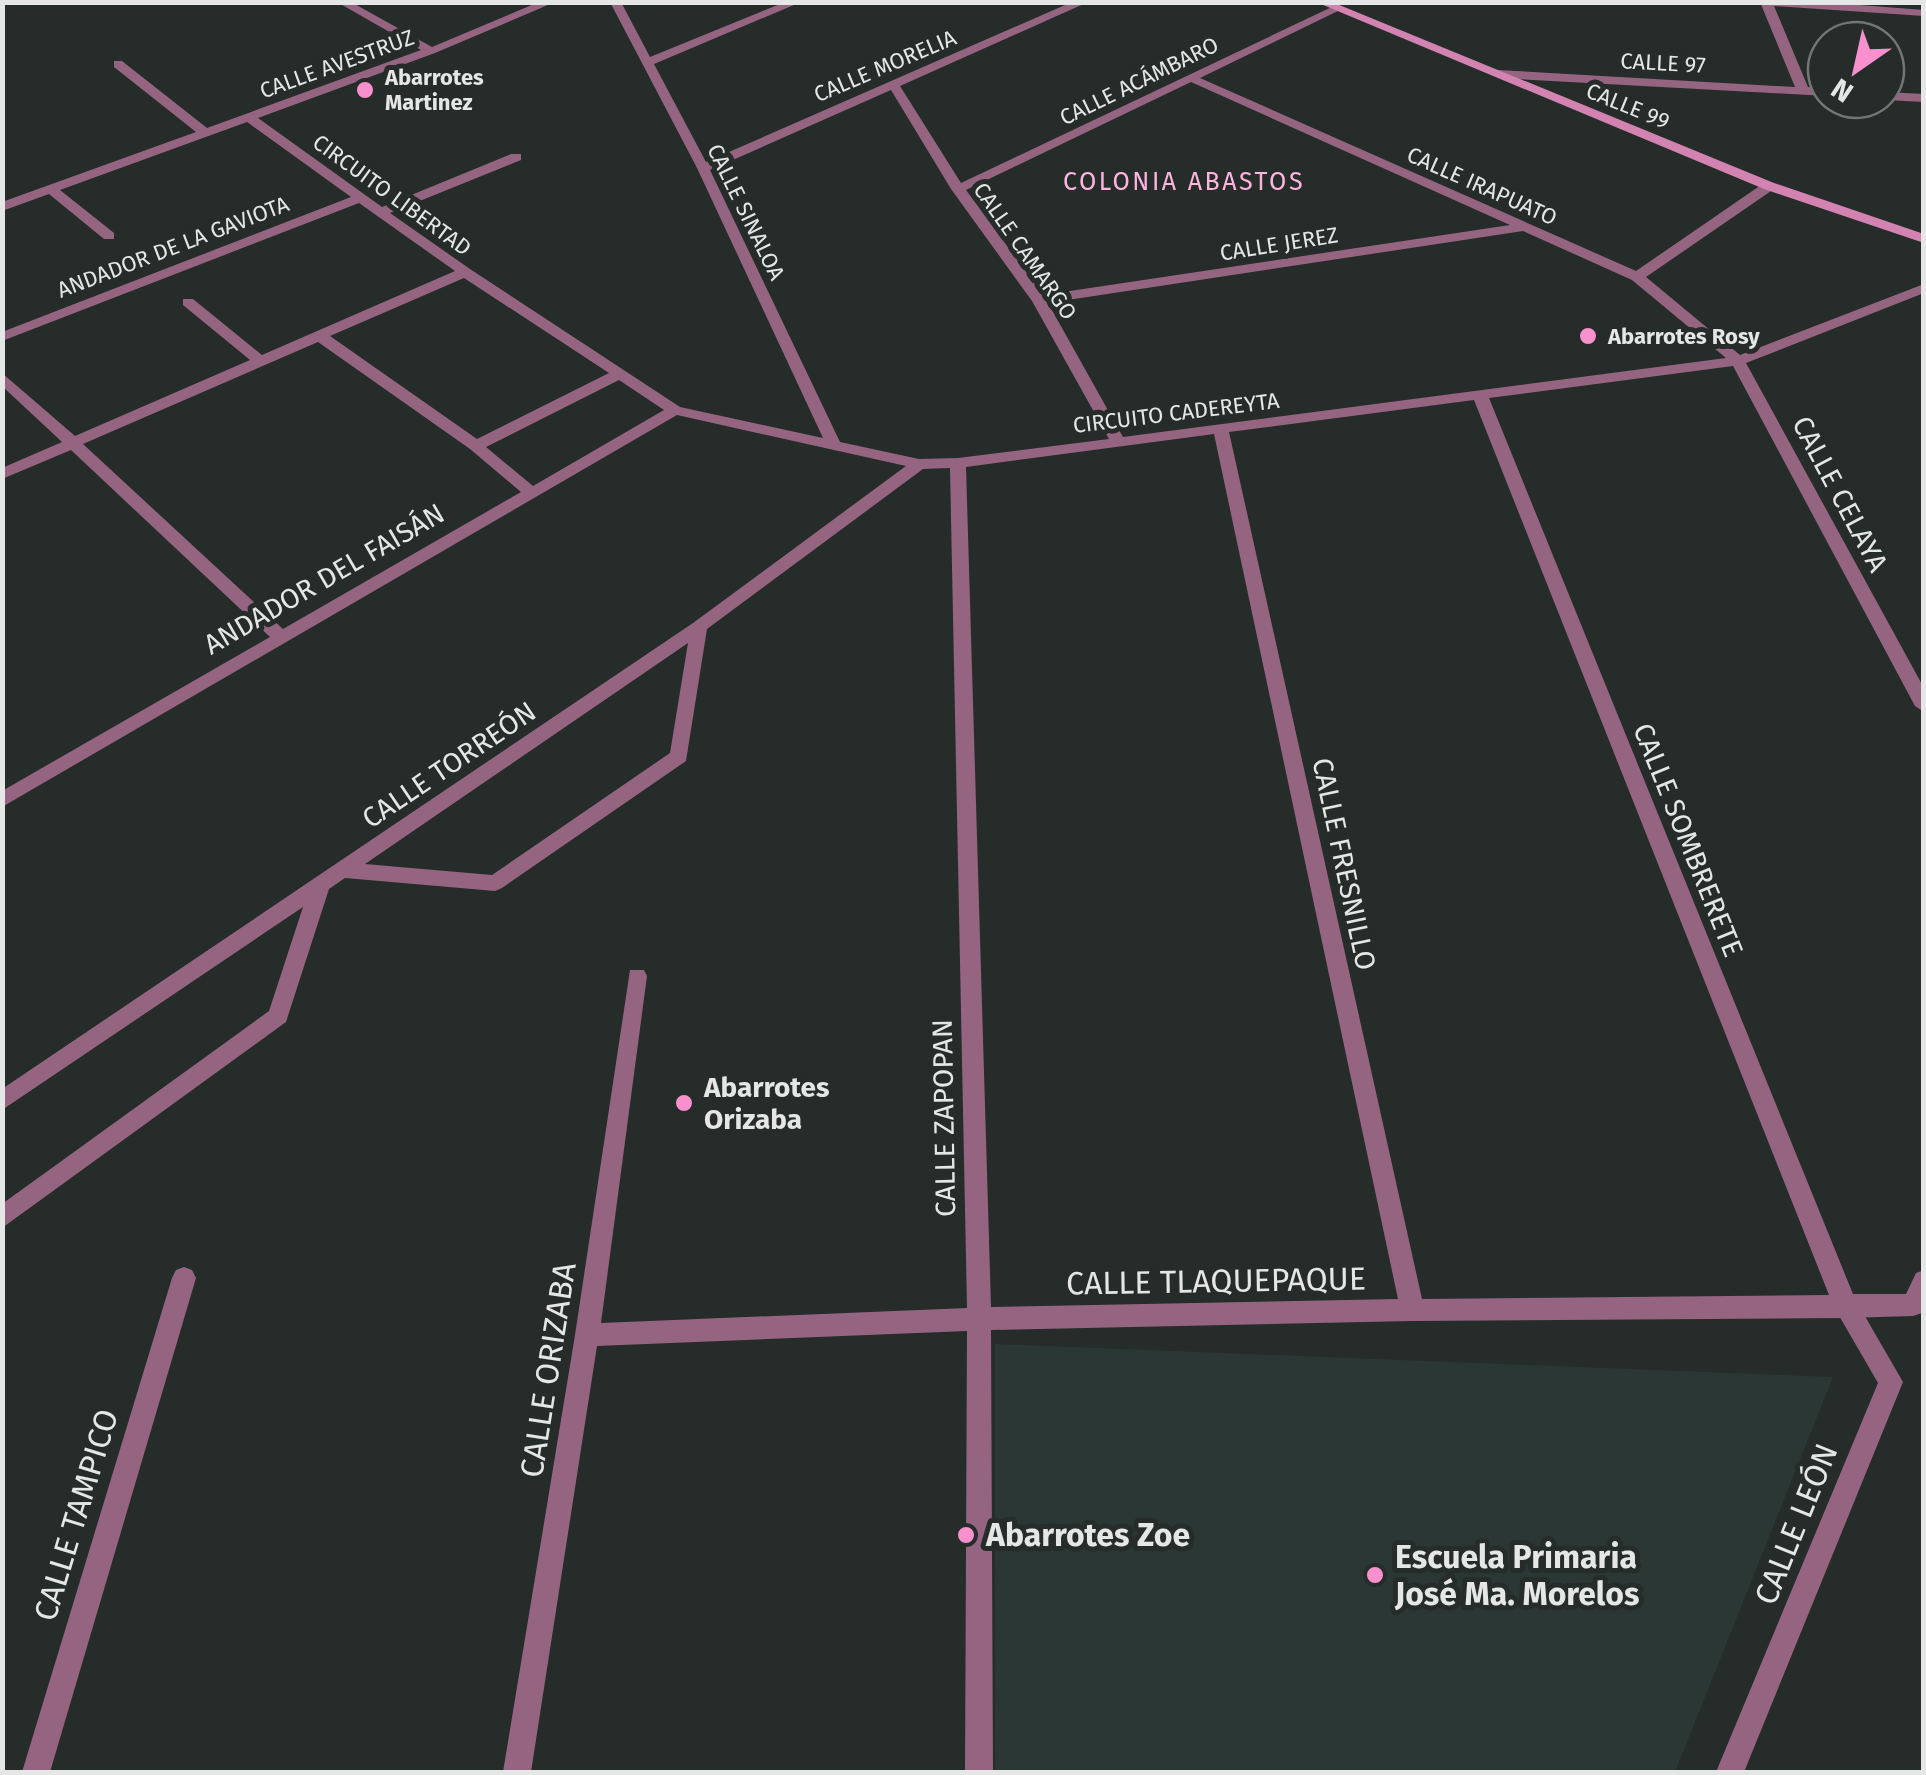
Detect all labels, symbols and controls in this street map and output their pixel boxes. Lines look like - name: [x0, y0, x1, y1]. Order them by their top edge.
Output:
- north arrow: [1806, 20, 1906, 120]
- street label: CALLE AVESTRUZ: [256, 24, 418, 104]
- street label: CALLE MORELIA: [810, 24, 960, 108]
- street label: CALLE ACÁMBARO: [1055, 31, 1223, 131]
- street label: CALLE 97: [1620, 47, 1707, 79]
- place label: Abarrotes Martinez: [384, 64, 484, 116]
- text: N: [1825, 71, 1859, 109]
- street label: CALLE 99: [1582, 77, 1674, 135]
- marker: Abarrotes Martinez: [354, 79, 376, 101]
- street label: CIRCUITO LIBERTAD: [308, 128, 476, 262]
- street label: CALLE SINALOA: [701, 140, 791, 285]
- street label: CALLE IRAPUATO: [1403, 141, 1561, 231]
- district label: COLONIA ABASTOS: [1063, 167, 1305, 197]
- street label: CALLE CAMARGO: [968, 177, 1082, 325]
- street label: ANDADOR DE LA GAVIOTA: [53, 190, 293, 304]
- street label: CALLE JEREZ: [1218, 221, 1340, 267]
- place label: Abarrotes Rosy: [1607, 323, 1760, 350]
- marker: Abarrotes Rosy: [1577, 325, 1599, 347]
- street label: CIRCUITO CADEREYTA: [1071, 387, 1281, 439]
- street label: CALLE CELAYA: [1785, 411, 1895, 577]
- street label: ANDADOR DEL FAISÁN: [198, 497, 450, 661]
- street label: CALLE TORREÓN: [356, 695, 542, 835]
- street label: CALLE SOMBRERETE: [1626, 719, 1750, 961]
- street label: CALLE FRESNILLO: [1305, 755, 1383, 973]
- street label: CALLE ZAPOPAN: [926, 1019, 962, 1217]
- place label: Abarrotes Orizaba: [703, 1071, 830, 1136]
- marker: Abarrotes Orizaba: [673, 1092, 695, 1114]
- street label: CALLE ORIZABA: [512, 1259, 584, 1480]
- street label: CALLE TLAQUEPAQUE: [1066, 1259, 1366, 1303]
- street label: CALLE TAMPICO: [26, 1405, 126, 1625]
- street label: CALLE LEÓN: [1746, 1438, 1846, 1610]
- place label: Abarrotes Zoe: [985, 1516, 1190, 1554]
- marker: Abarrotes Zoe: [955, 1524, 977, 1546]
- place label: Escuela Primaria José Ma. Morelos: [1394, 1538, 1639, 1613]
- marker: Escuela Primaria José Ma. Morelos: [1364, 1564, 1386, 1586]

